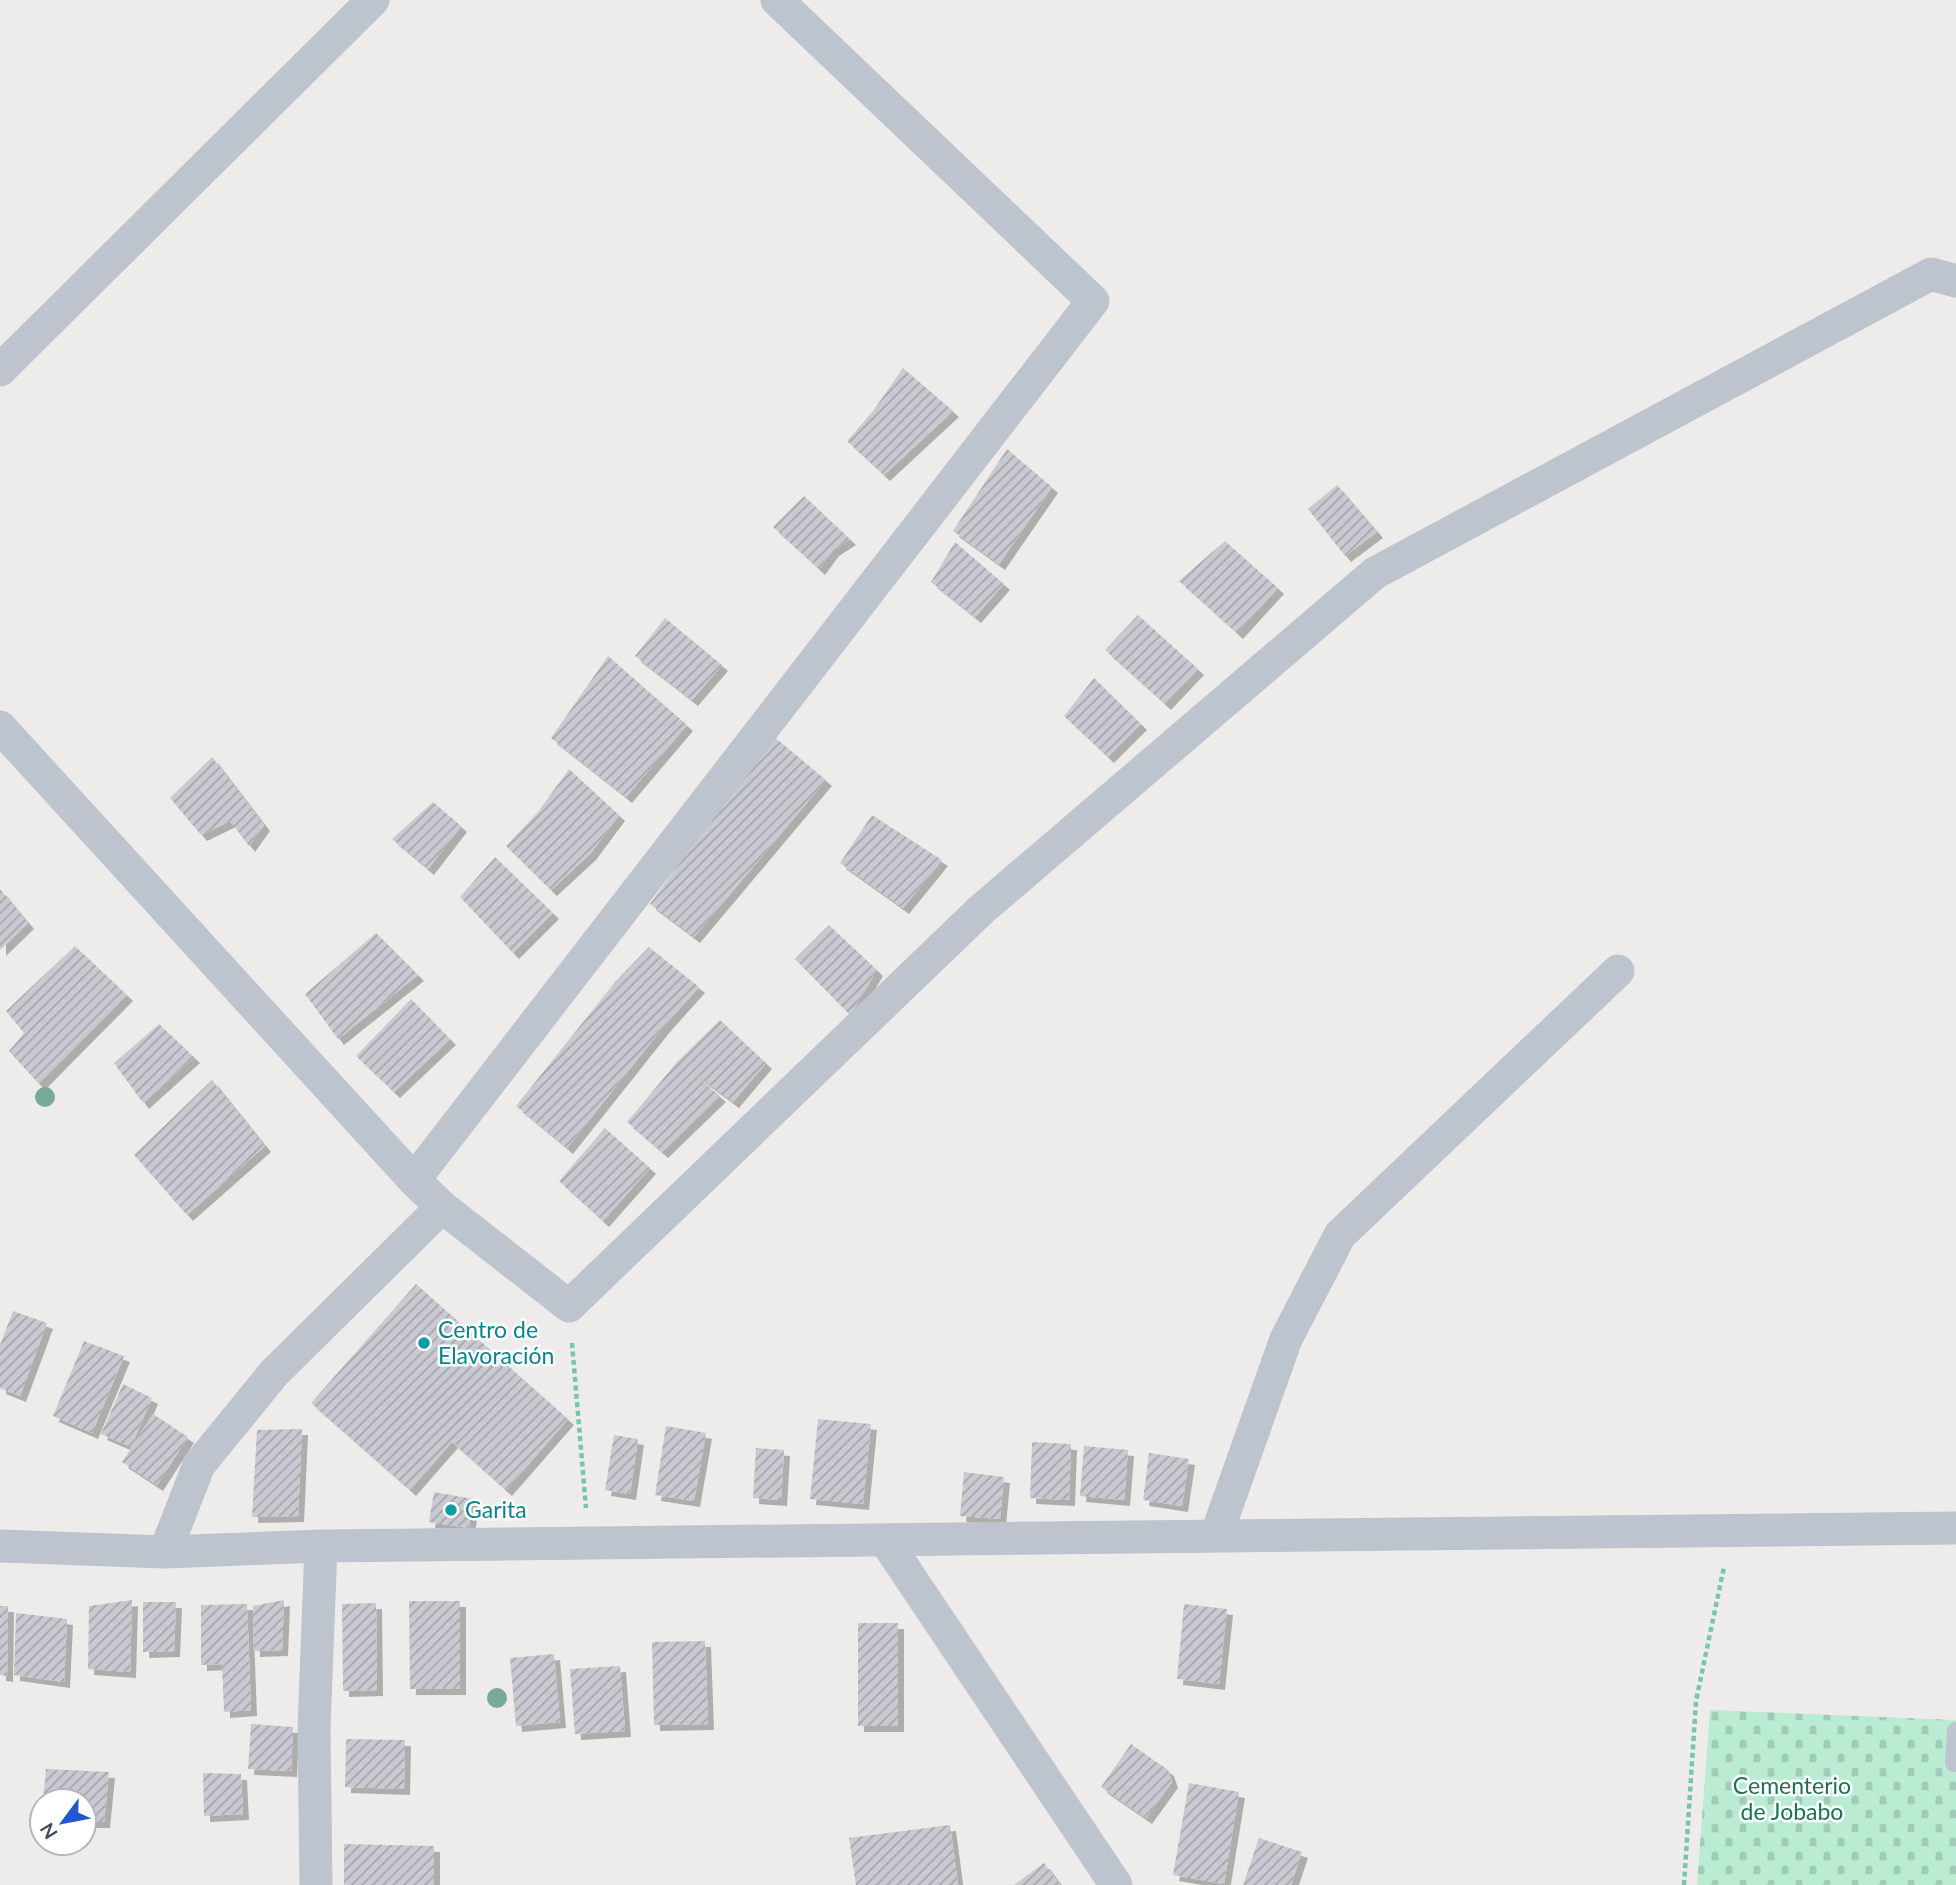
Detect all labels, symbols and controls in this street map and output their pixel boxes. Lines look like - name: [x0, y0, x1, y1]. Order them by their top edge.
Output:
- place label: Centro de Elavoración: [438, 1315, 554, 1369]
- marker: Centro de Elavoración: [416, 1335, 432, 1351]
- place label: Garita: [465, 1495, 527, 1523]
- marker: Garita: [443, 1502, 459, 1518]
- park label: Cementerio de Jobabo: [1733, 1771, 1851, 1825]
- north arrow: [28, 1787, 98, 1857]
- text: N: [35, 1819, 62, 1844]

